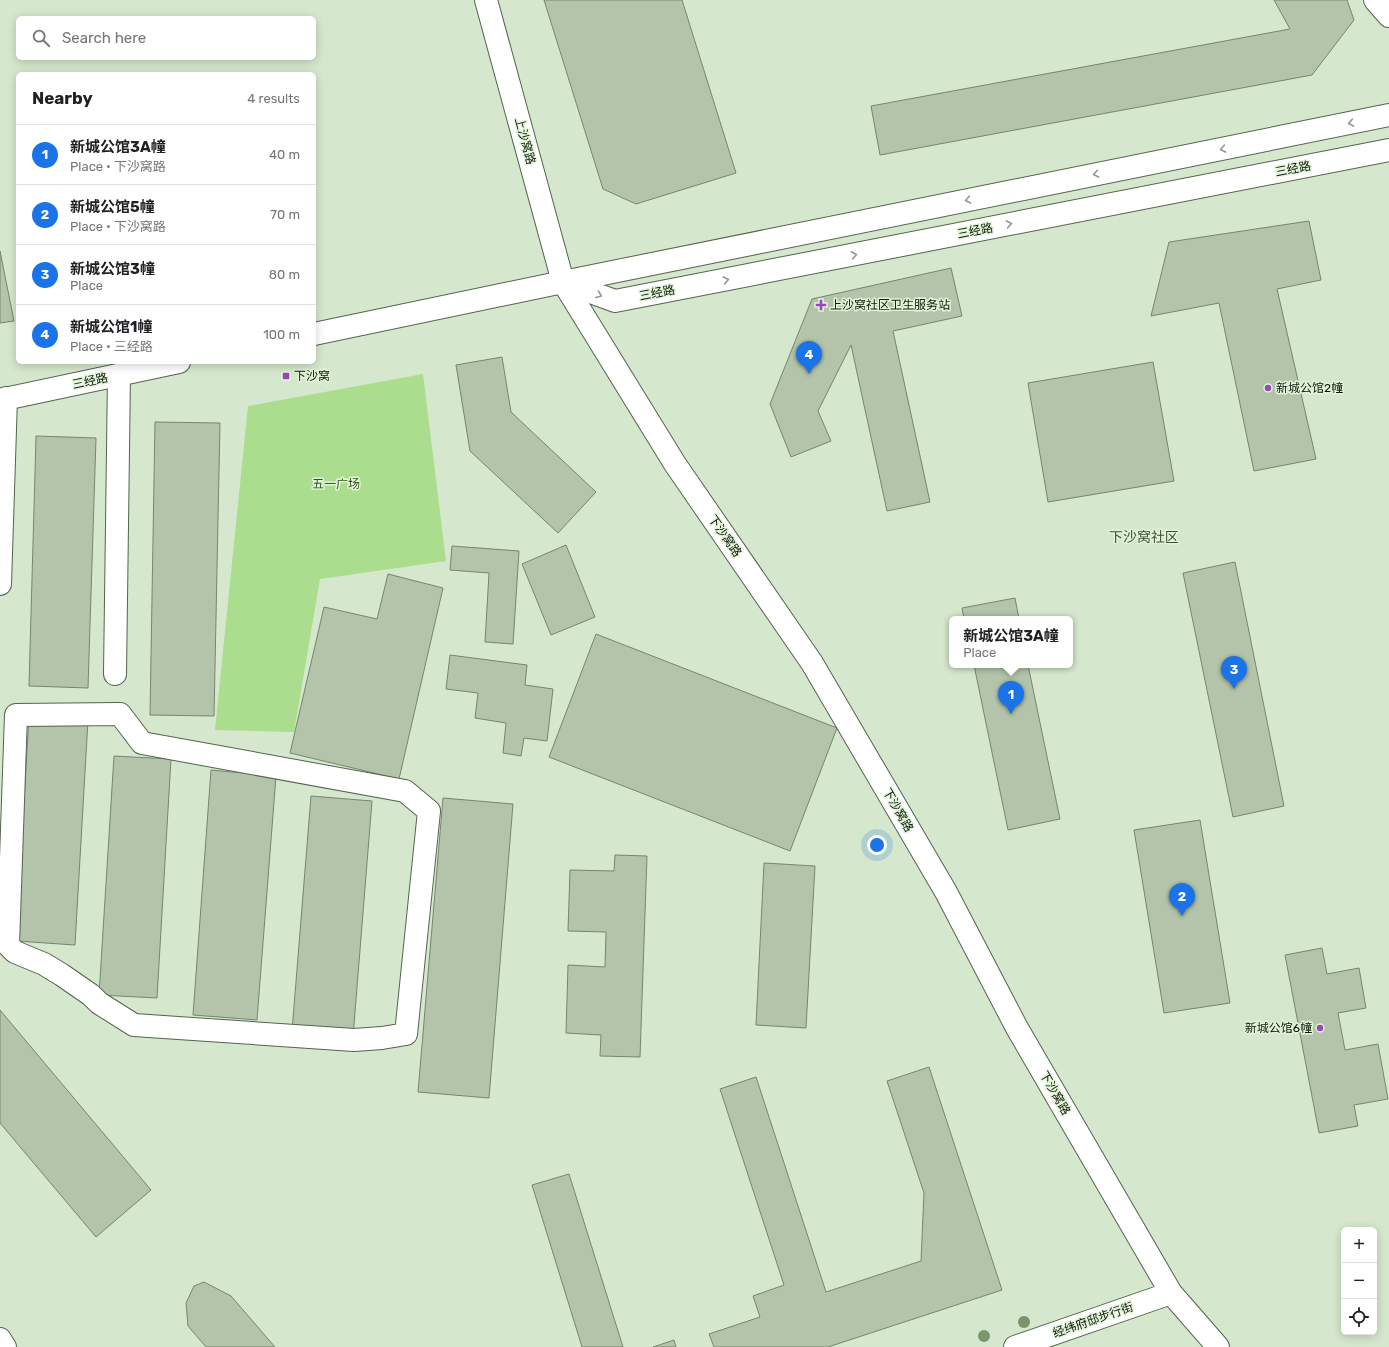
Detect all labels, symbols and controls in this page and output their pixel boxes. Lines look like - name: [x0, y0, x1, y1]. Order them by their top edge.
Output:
- search box: [16, 16, 316, 60]
- icon: search: [30, 27, 52, 49]
- text: Search here: [62, 29, 146, 47]
- text: Nearby: [32, 88, 93, 108]
- text: 4 results: [247, 91, 300, 106]
- street label: 上沙窝路: [512, 116, 538, 166]
- one-way arrow: [1348, 118, 1354, 127]
- text: 新城公馆3A幢: [70, 138, 166, 156]
- one-way arrow: [1220, 144, 1226, 152]
- text: 1: [42, 147, 48, 162]
- text: 40 m: [269, 147, 300, 162]
- text: Place · 下沙窝路: [70, 159, 166, 174]
- street label: 三经路: [1274, 159, 1312, 179]
- one-way arrow: [1093, 170, 1099, 178]
- one-way arrow: [965, 195, 972, 204]
- text: 新城公馆5幢: [70, 198, 155, 216]
- text: 2: [41, 207, 49, 222]
- text: 70 m: [270, 207, 300, 222]
- text: Place · 下沙窝路: [70, 219, 166, 234]
- street label: 三经路: [956, 221, 994, 241]
- one-way arrow: [1005, 221, 1012, 229]
- one-way arrow: [850, 251, 857, 259]
- text: 新城公馆3幢: [70, 260, 155, 278]
- text: 3: [41, 267, 49, 282]
- text: 80 m: [269, 267, 300, 282]
- one-way arrow: [723, 276, 729, 284]
- text: Place: [70, 278, 103, 293]
- street label: 三经路: [638, 283, 676, 303]
- one-way arrow: [596, 291, 603, 299]
- place label: 上沙窝社区卫生服务站: [830, 298, 950, 312]
- marker: 上沙窝社区卫生服务站: [815, 299, 827, 311]
- text: 新城公馆1幢: [70, 318, 152, 336]
- text: 4: [41, 327, 49, 342]
- text: 100 m: [263, 327, 300, 342]
- text: Place · 三经路: [70, 339, 153, 354]
- pin: 4: [796, 341, 822, 374]
- place label: 下沙窝: [294, 369, 330, 383]
- street label: 三经路: [71, 370, 109, 392]
- marker: 下沙窝: [281, 371, 291, 381]
- place label: 新城公馆2幢: [1276, 381, 1343, 395]
- marker: 新城公馆2幢: [1263, 383, 1273, 393]
- park label: 五一广场: [312, 477, 360, 491]
- street label: 下沙窝路: [705, 512, 745, 560]
- district label: 下沙窝社区: [1109, 529, 1179, 546]
- popup: [949, 616, 1073, 668]
- text: 新城公馆3A幢: [963, 627, 1059, 645]
- text: Place: [963, 645, 996, 660]
- pin: 3: [1221, 656, 1247, 689]
- pin: 1: [998, 681, 1024, 714]
- street label: 下沙窝路: [880, 786, 916, 834]
- your location: [867, 835, 887, 855]
- pin: 2: [1169, 883, 1195, 916]
- place label: 新城公馆6幢: [1245, 1021, 1312, 1035]
- marker: 新城公馆6幢: [1315, 1023, 1325, 1033]
- street label: 下沙窝路: [1037, 1069, 1073, 1117]
- map controls: [1341, 1227, 1377, 1335]
- button: +: [1341, 1227, 1377, 1263]
- button: −: [1341, 1263, 1377, 1299]
- button: locate: [1341, 1299, 1377, 1335]
- street label: 经纬府邸步行街: [1051, 1300, 1135, 1340]

